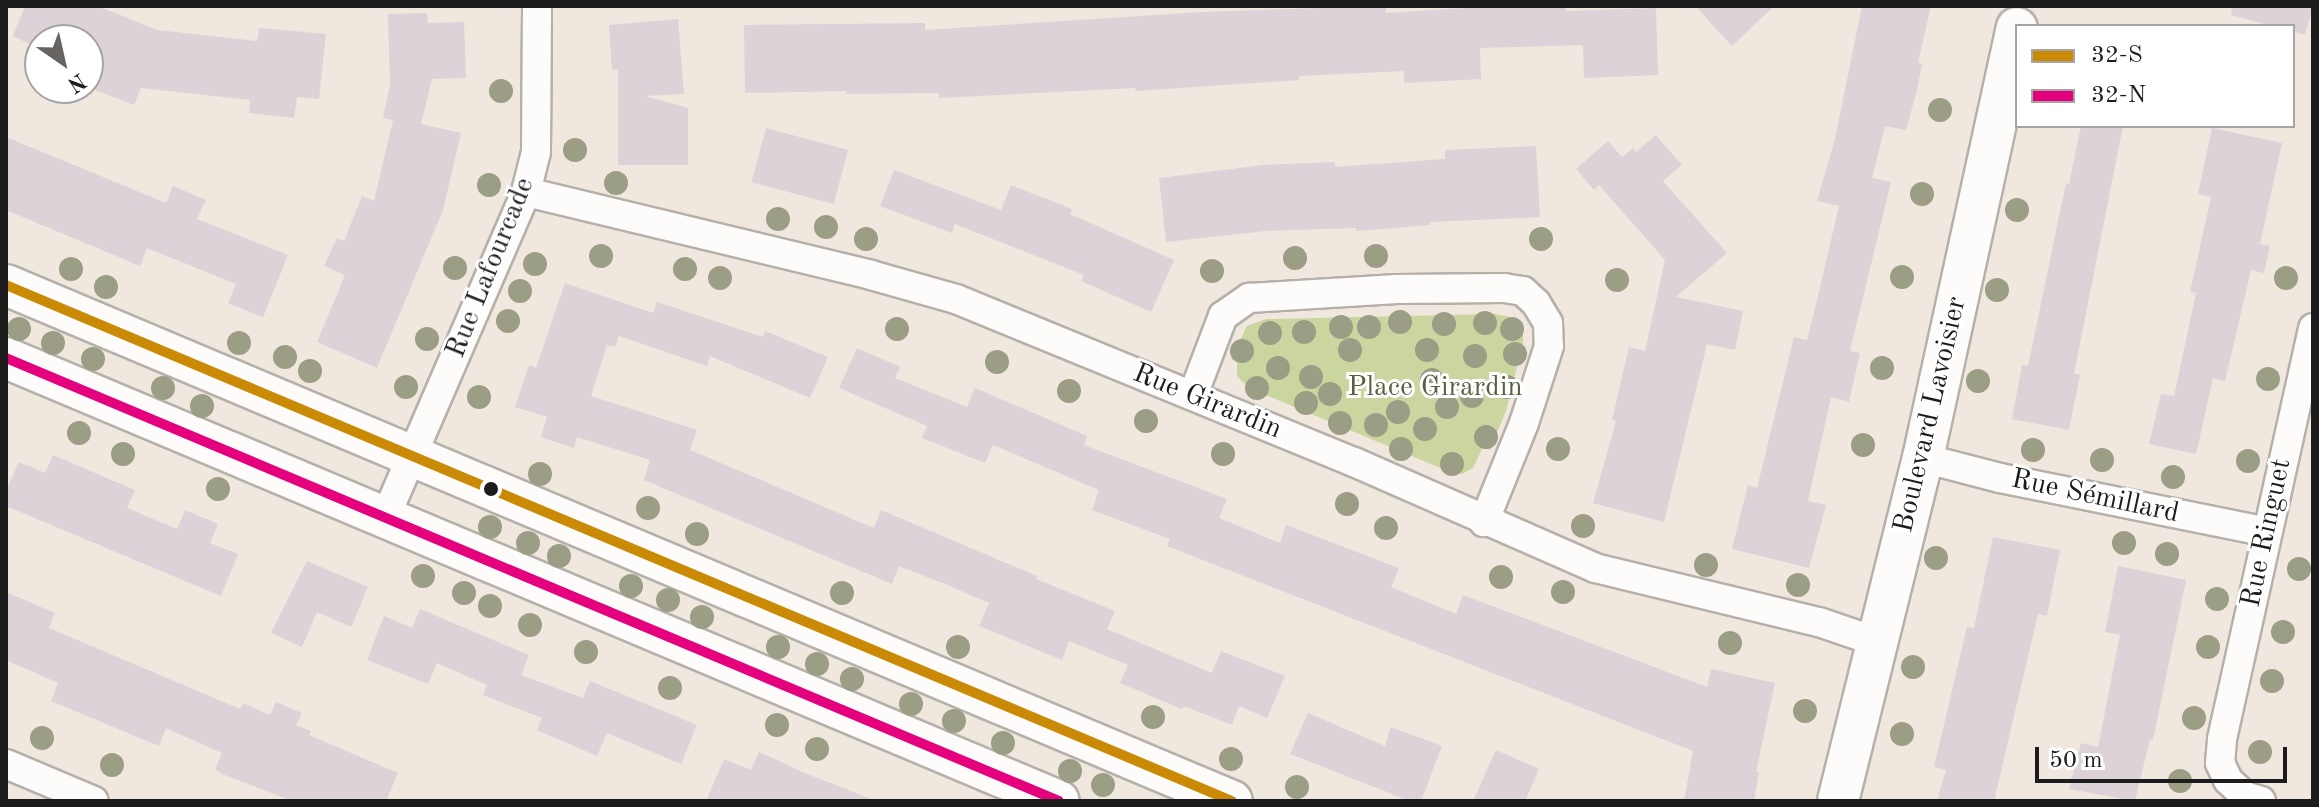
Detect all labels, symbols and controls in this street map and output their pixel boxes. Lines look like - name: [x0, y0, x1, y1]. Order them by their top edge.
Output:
- north arrow: [24, 24, 104, 104]
- legend: [2015, 24, 2295, 128]
- text: 32-S: [2091, 44, 2143, 68]
- text: N: [63, 68, 89, 96]
- text: 32-N: [2091, 84, 2146, 108]
- street label: Rue Lafourcade: [440, 173, 542, 363]
- street label: Boulevard Lavoisier: [1888, 294, 1974, 536]
- street label: Rue Girardin: [1128, 357, 1286, 447]
- park label: Place Girardin: [1347, 371, 1523, 405]
- street label: Rue Ringuet: [2235, 456, 2299, 610]
- street label: Rue Sémillard: [2008, 463, 2182, 531]
- unlabelled marker: [483, 481, 499, 497]
- scale bar: [2039, 731, 2291, 781]
- text: 50 m: [2049, 749, 2103, 773]

